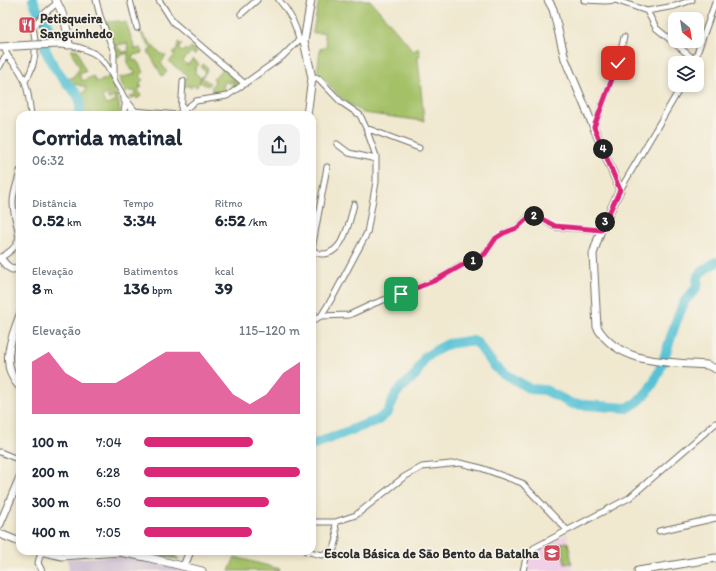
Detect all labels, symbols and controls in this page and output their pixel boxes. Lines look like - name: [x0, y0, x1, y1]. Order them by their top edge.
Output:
- place label: Petisqueira Sanguinhedo: [40, 11, 113, 42]
- north arrow: [668, 12, 704, 48]
- map controls: [668, 12, 704, 92]
- restaurant icon: Petisqueira Sanguinhedo: [17, 15, 37, 35]
- pin: [601, 46, 635, 80]
- icon: check: [607, 52, 629, 74]
- button: layers: [668, 56, 704, 92]
- text: Corrida matinal: [32, 124, 182, 151]
- button: share: [258, 124, 300, 166]
- pin: 4: [593, 139, 613, 159]
- text: 4: [600, 142, 606, 155]
- text: 06:32: [32, 153, 64, 168]
- text: Distância: [32, 197, 77, 210]
- text: Tempo: [123, 197, 154, 210]
- text: Ritmo: [215, 197, 243, 210]
- pin: 2: [524, 206, 544, 226]
- text: 2: [531, 209, 537, 222]
- text: 0.52: [32, 210, 65, 230]
- text: 3:34: [123, 210, 156, 230]
- text: 6:52: [215, 210, 246, 230]
- pin: 3: [595, 212, 615, 232]
- text: 3: [602, 215, 608, 228]
- text: km: [65, 216, 82, 229]
- text: /km: [246, 216, 267, 229]
- pin: 1: [463, 251, 483, 271]
- text: 1: [470, 254, 476, 267]
- text: Elevação: [32, 265, 73, 278]
- text: Batimentos: [123, 265, 178, 278]
- text: kcal: [215, 265, 234, 278]
- pin: [384, 277, 418, 311]
- text: 8: [32, 278, 41, 298]
- text: 136: [123, 278, 149, 298]
- text: 39: [215, 278, 233, 298]
- icon: arrive: [390, 283, 412, 305]
- text: m: [41, 284, 53, 297]
- text: bpm: [149, 284, 172, 297]
- text: Elevação: [32, 323, 81, 338]
- text: 115–120 m: [239, 323, 300, 338]
- text: 100 m: [32, 435, 68, 450]
- text: 7:04: [96, 435, 121, 450]
- text: 200 m: [32, 465, 69, 480]
- text: 6:28: [96, 465, 120, 480]
- text: 300 m: [32, 495, 69, 510]
- text: 6:50: [96, 495, 121, 510]
- text: 400 m: [32, 525, 70, 540]
- text: 7:05: [96, 525, 120, 540]
- school or university icon: Escola Básica de São Bento da Batalha: [542, 543, 562, 563]
- place label: Escola Básica de São Bento da Batalha: [324, 546, 539, 561]

